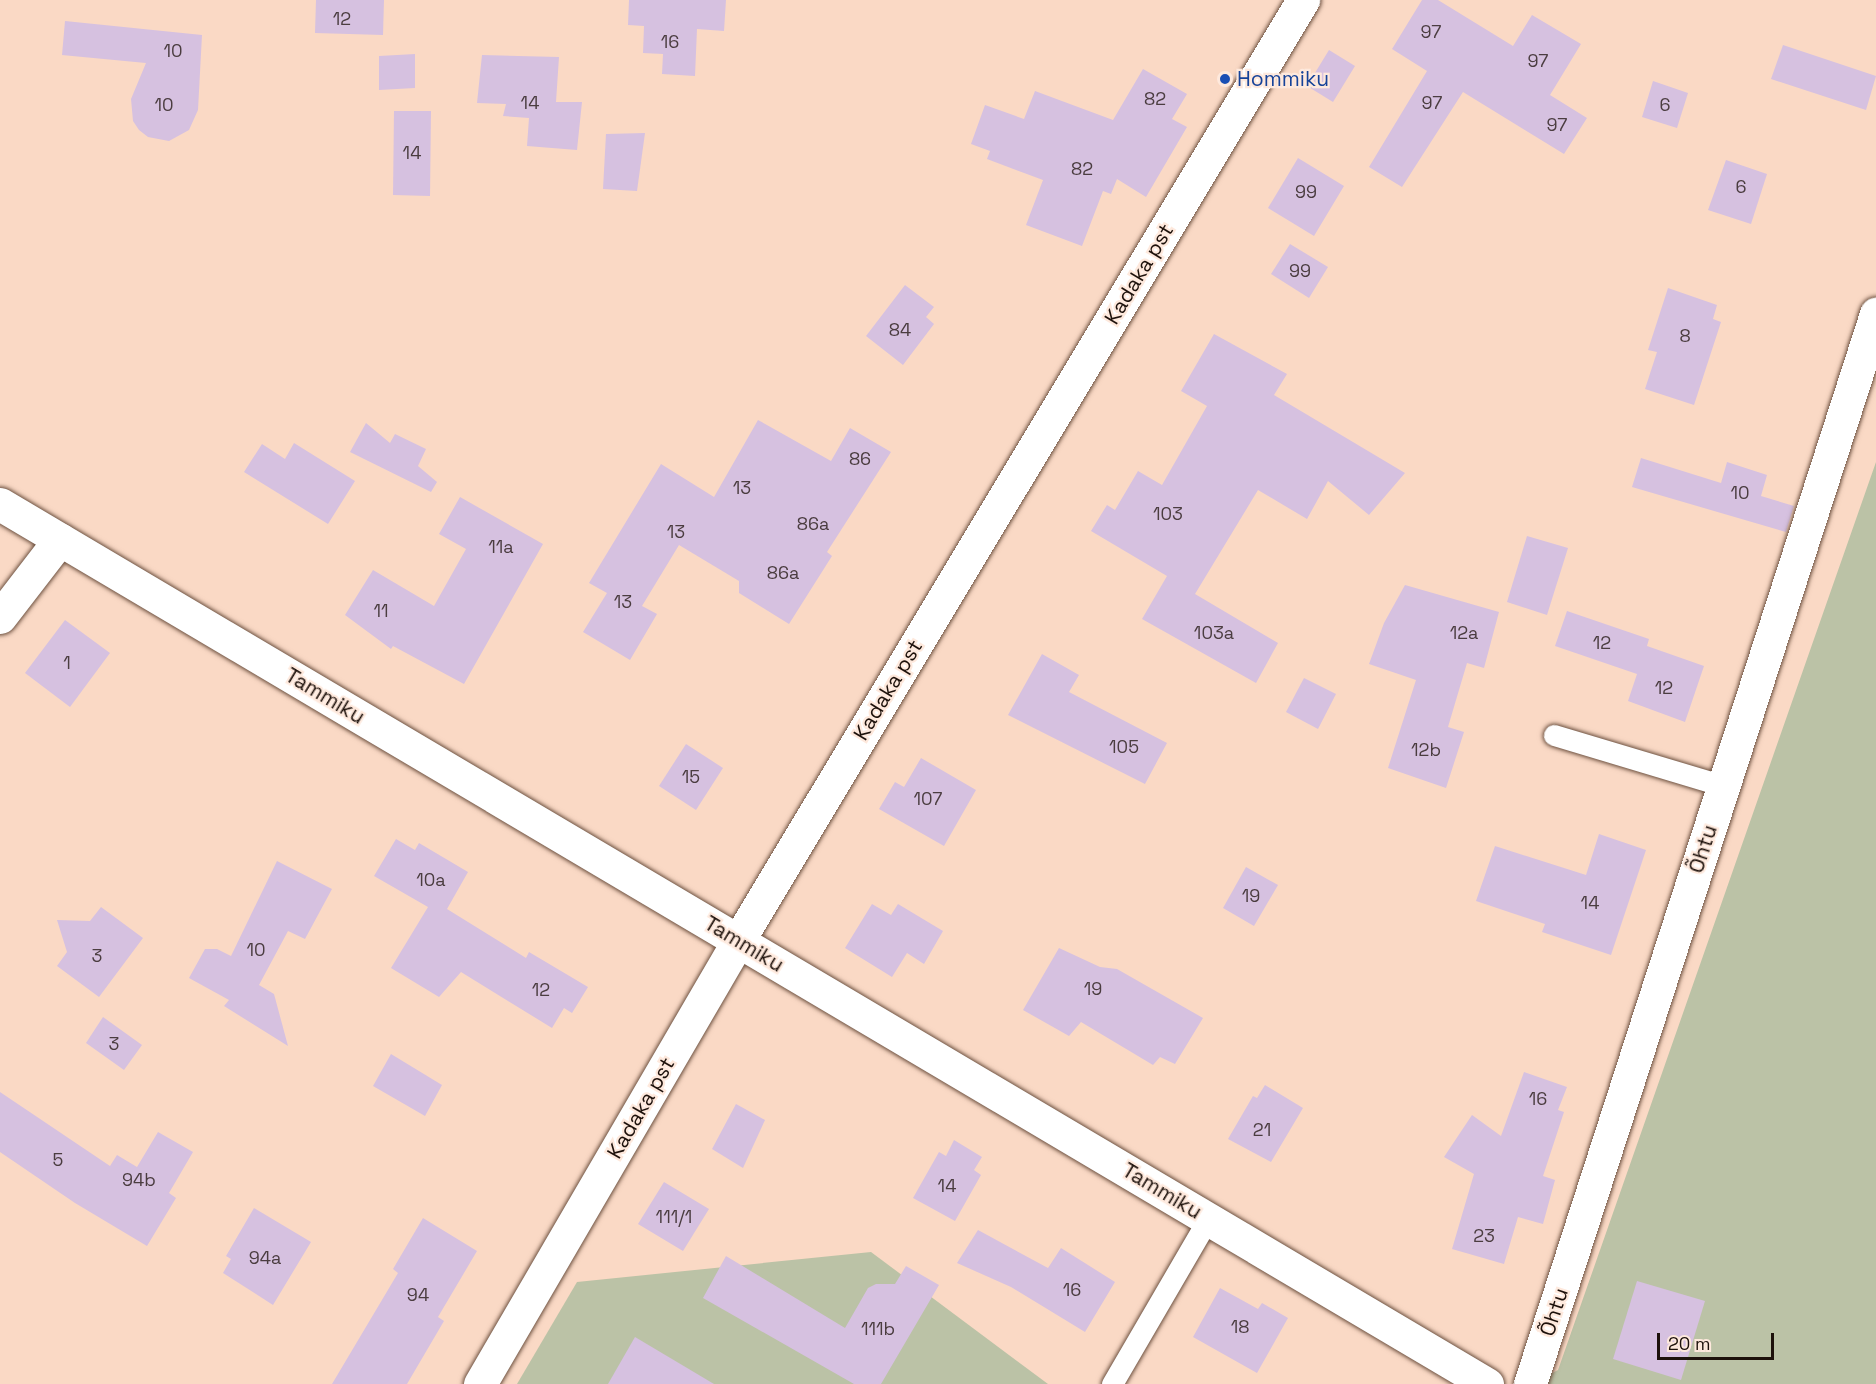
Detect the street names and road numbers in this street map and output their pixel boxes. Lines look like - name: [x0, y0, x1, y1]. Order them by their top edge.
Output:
- street label: Kadaka pst: [1099, 219, 1179, 329]
- street label: Kadaka pst: [848, 635, 928, 745]
- street label: Tammiku: [281, 663, 369, 729]
- street label: Õhtu: [1683, 822, 1723, 876]
- street label: Tammiku: [700, 911, 788, 977]
- street label: Kadaka pst: [602, 1053, 680, 1163]
- street label: Tammiku: [1118, 1158, 1206, 1224]
- street label: Õhtu: [1534, 1285, 1574, 1339]

